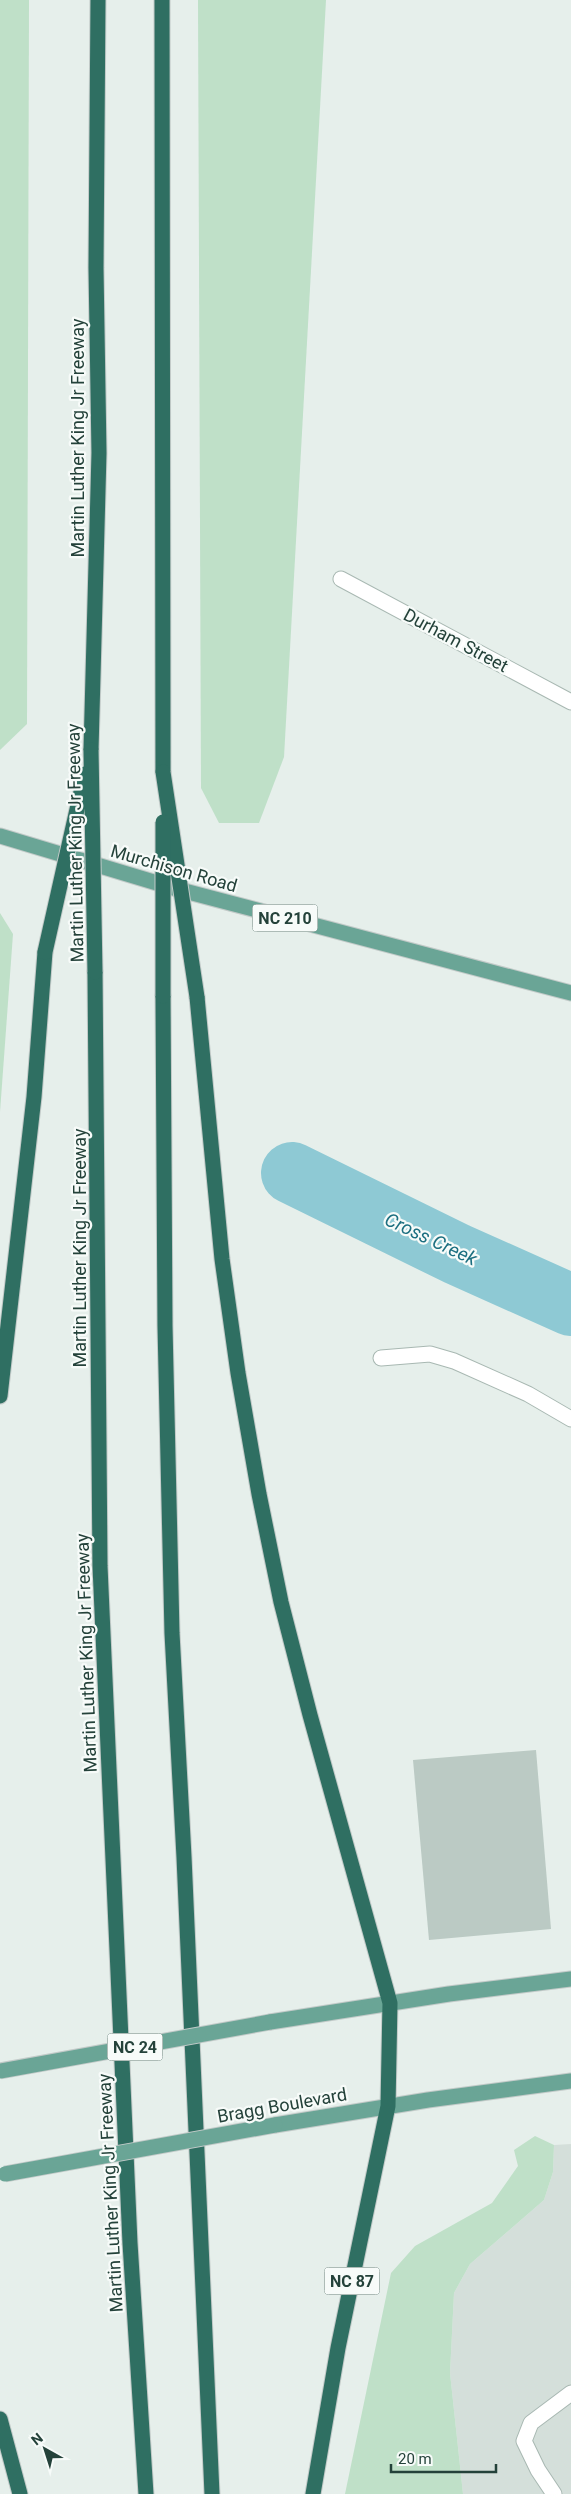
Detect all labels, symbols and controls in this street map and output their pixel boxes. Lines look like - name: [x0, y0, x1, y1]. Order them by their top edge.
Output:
- street label: Martin Luther King Jr Freeway: [67, 318, 88, 557]
- street label: Durham Street: [400, 604, 512, 676]
- street label: Martin Luther King Jr Freeway: [62, 723, 88, 963]
- street label: Murchison Road: [108, 840, 240, 896]
- road number: NC 210: [252, 904, 318, 931]
- street label: Martin Luther King Jr Freeway: [69, 1128, 90, 1367]
- water label: Cross Creek: [381, 1208, 481, 1271]
- street label: Martin Luther King Jr Freeway: [71, 1533, 101, 1773]
- road number: NC 24: [108, 2034, 162, 2060]
- street label: Martin Luther King Jr Freeway: [93, 2073, 127, 2313]
- street label: Bragg Boulevard: [216, 2083, 348, 2127]
- road number: NC 87: [324, 2268, 380, 2294]
- north arrow: [20, 2424, 70, 2474]
- text: N: [28, 2430, 46, 2448]
- scale bar: [391, 2442, 496, 2474]
- text: 20 m: [398, 2450, 432, 2468]

